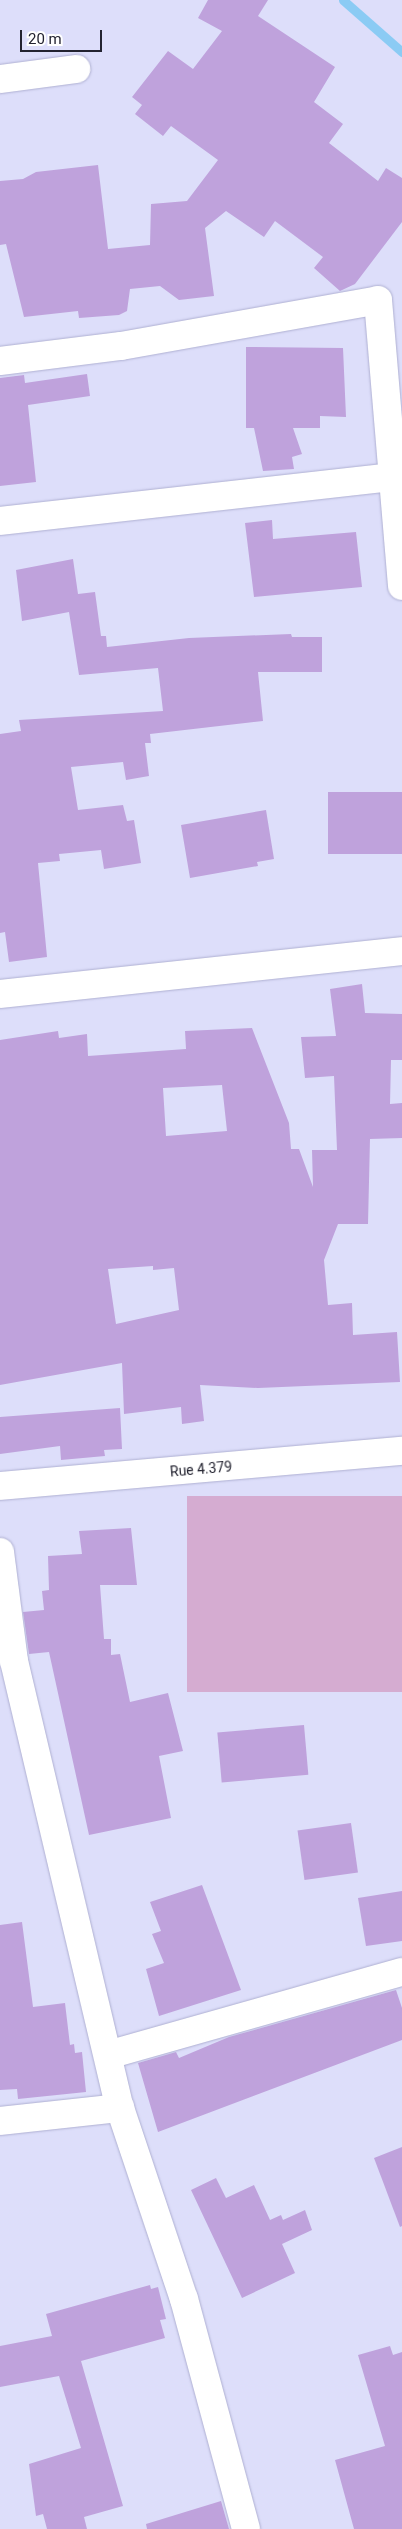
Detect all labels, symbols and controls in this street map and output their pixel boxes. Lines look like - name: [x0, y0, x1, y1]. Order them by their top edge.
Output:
- scale bar: [22, 20, 105, 52]
- text: 20 m: [28, 30, 62, 48]
- street label: Rue 4.379: [169, 1458, 233, 1480]

